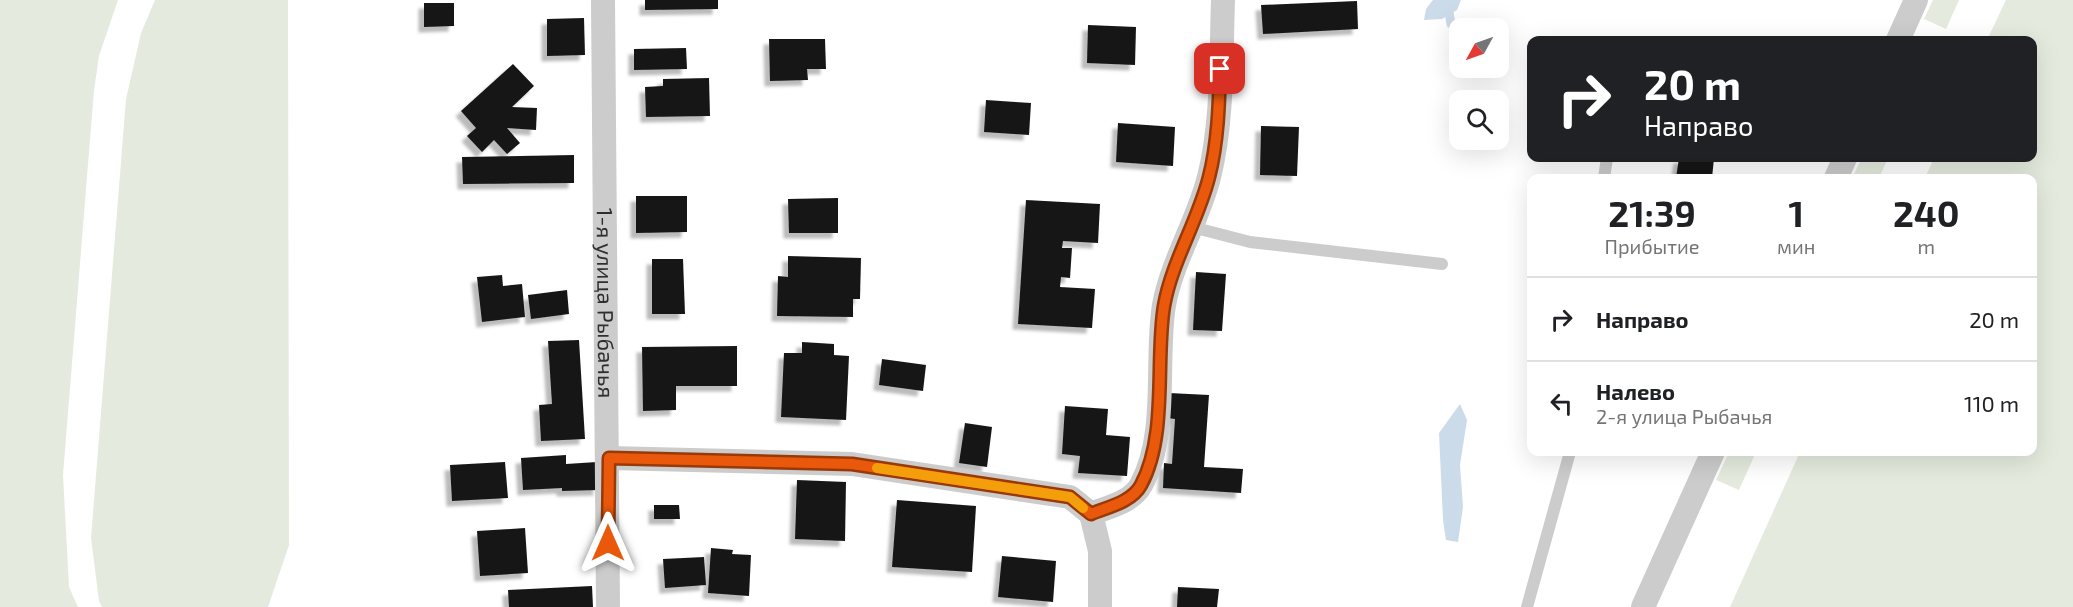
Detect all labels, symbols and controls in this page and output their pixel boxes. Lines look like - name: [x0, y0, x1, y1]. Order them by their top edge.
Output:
- north arrow: [1449, 18, 1509, 78]
- map controls: [1449, 18, 1509, 150]
- pin: [1194, 43, 1245, 94]
- icon: arrive: [1203, 52, 1236, 85]
- text: 20 m: [1644, 58, 1741, 108]
- icon: right: [1545, 60, 1623, 138]
- button: search: [1449, 90, 1509, 150]
- text: Направо: [1644, 109, 1753, 141]
- text: 21:39: [1608, 191, 1696, 234]
- text: 1: [1788, 191, 1804, 234]
- text: 240: [1893, 191, 1959, 234]
- street label: 1-я улица Рыбачья: [592, 208, 620, 398]
- text: Прибытие: [1605, 234, 1700, 258]
- text: мин: [1777, 234, 1815, 258]
- text: m: [1917, 234, 1935, 258]
- icon: right: [1545, 303, 1578, 336]
- text: Направо: [1596, 306, 1689, 332]
- text: 20 m: [1969, 306, 2019, 332]
- text: Налево: [1596, 378, 1675, 404]
- icon: left: [1545, 387, 1578, 420]
- text: 110 m: [1964, 390, 2019, 416]
- text: 2-я улица Рыбачья: [1596, 404, 1772, 428]
- position arrow: [576, 511, 640, 575]

